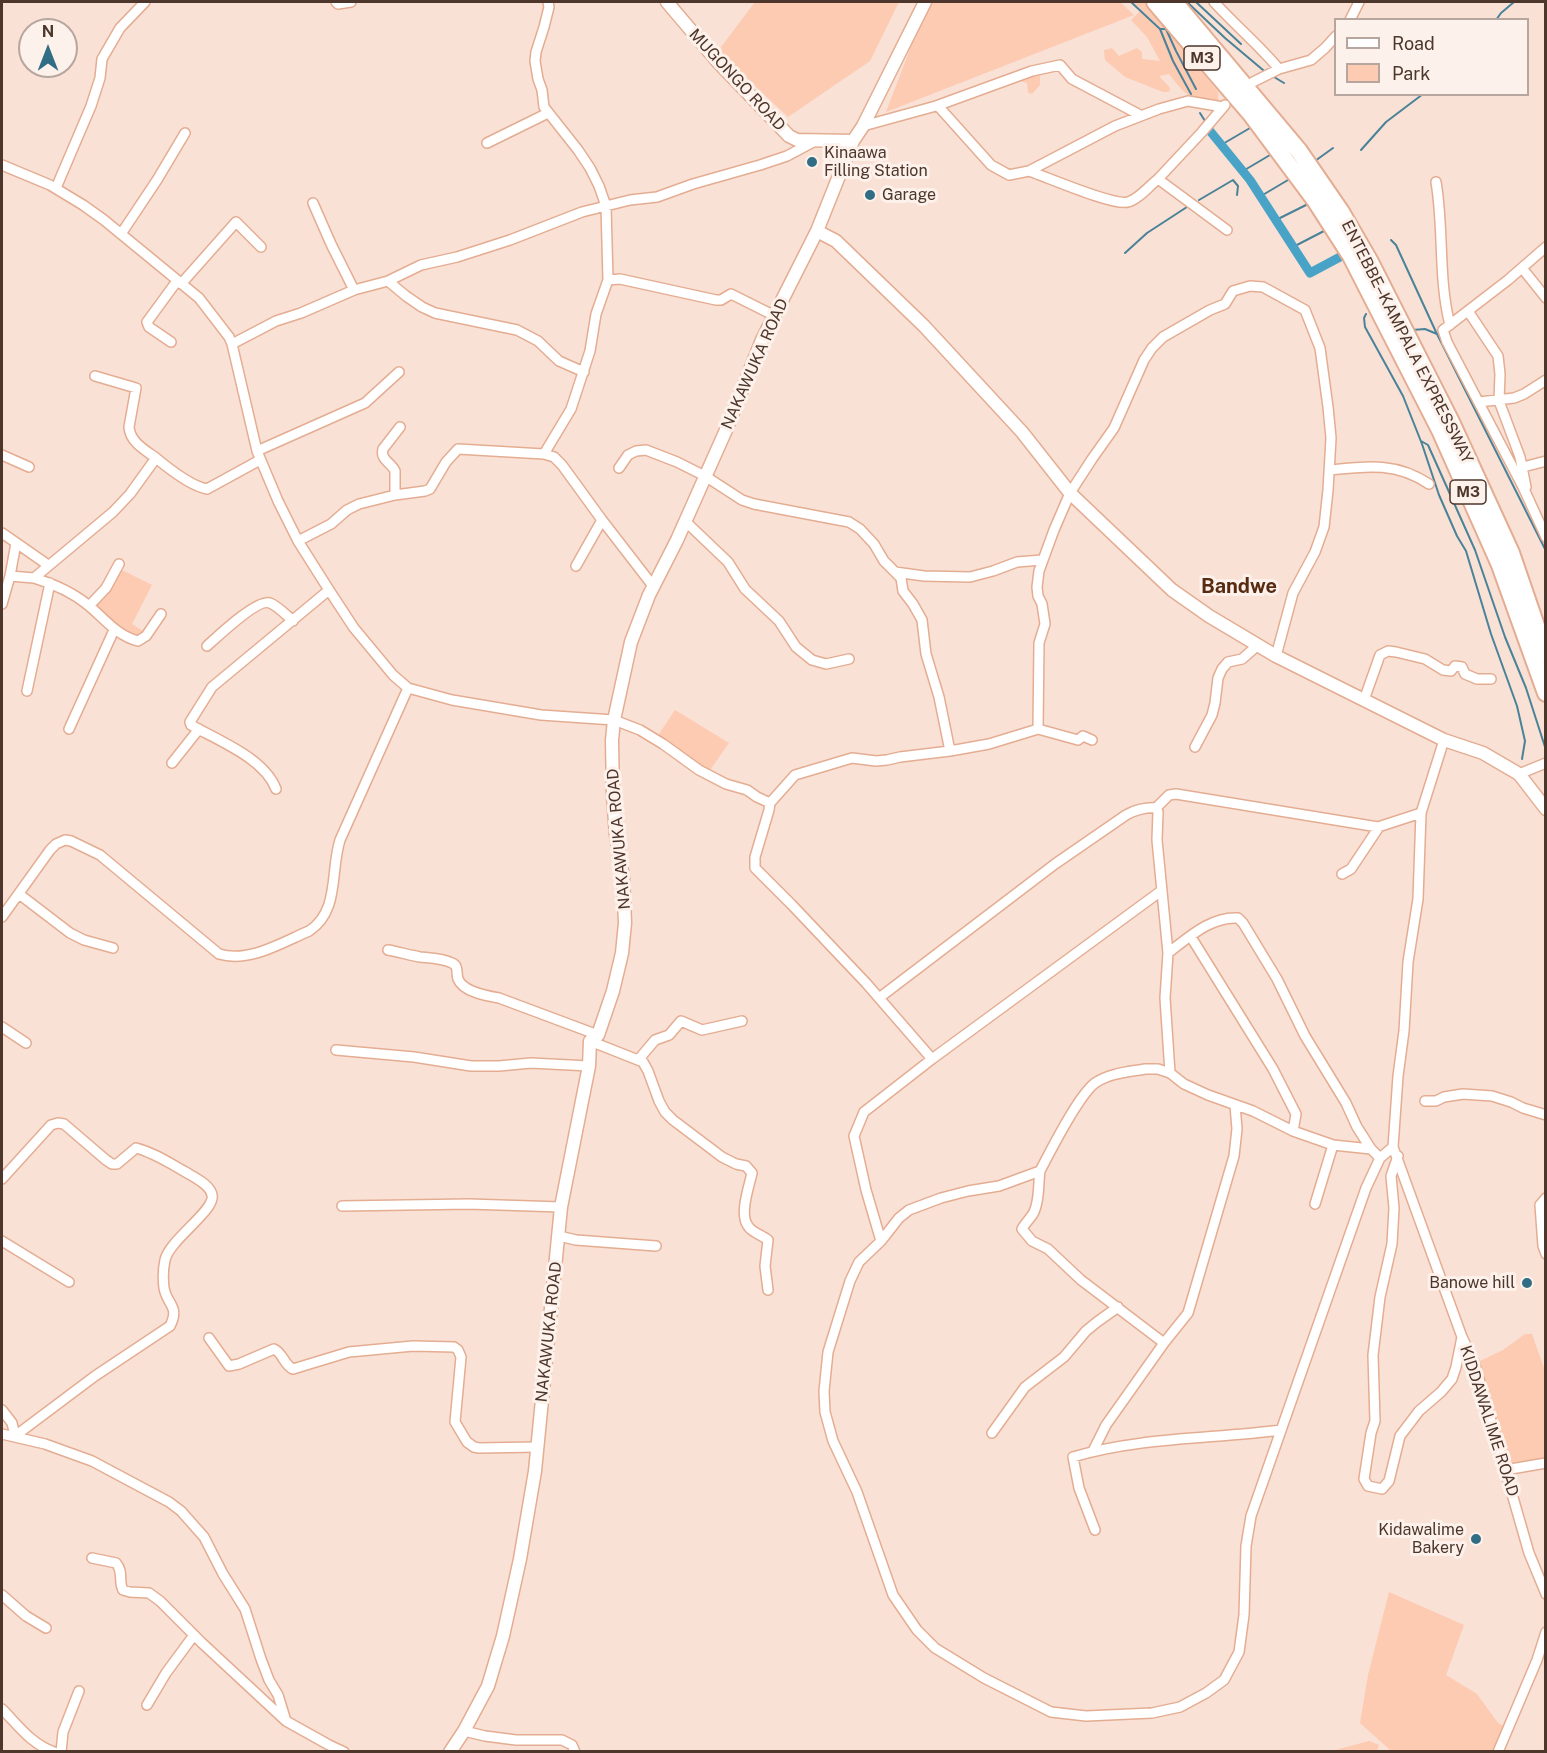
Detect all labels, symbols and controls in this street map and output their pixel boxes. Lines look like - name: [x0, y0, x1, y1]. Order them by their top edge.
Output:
- north arrow: [18, 18, 78, 78]
- legend: [1334, 18, 1529, 96]
- text: N: [42, 22, 54, 41]
- street label: MUGONGO ROAD: [685, 25, 789, 135]
- text: Road: [1392, 33, 1435, 54]
- road number: M3: [1184, 46, 1220, 70]
- text: Park: [1392, 63, 1430, 84]
- place label: Kinaawa Filling Station: [824, 143, 928, 181]
- marker: Kinaawa Filling Station: [805, 155, 819, 169]
- place label: Garage: [882, 185, 936, 205]
- marker: Garage: [863, 188, 877, 202]
- street label: ENTEBBE–KAMPALA EXPRESSWAY: [1337, 217, 1477, 467]
- street label: NAKAWUKA ROAD: [718, 296, 792, 432]
- road number: M3: [1450, 480, 1486, 504]
- district label: Bandwe: [1201, 575, 1277, 599]
- street label: NAKAWUKA ROAD: [603, 768, 635, 910]
- street label: NAKAWUKA ROAD: [532, 1261, 566, 1403]
- place label: Banowe hill: [1429, 1273, 1515, 1293]
- marker: Banowe hill: [1520, 1276, 1534, 1290]
- street label: KIDDAWALIME ROAD: [1456, 1343, 1522, 1499]
- place label: Kidawalime Bakery: [1378, 1520, 1464, 1558]
- marker: Kidawalime Bakery: [1469, 1532, 1483, 1546]

